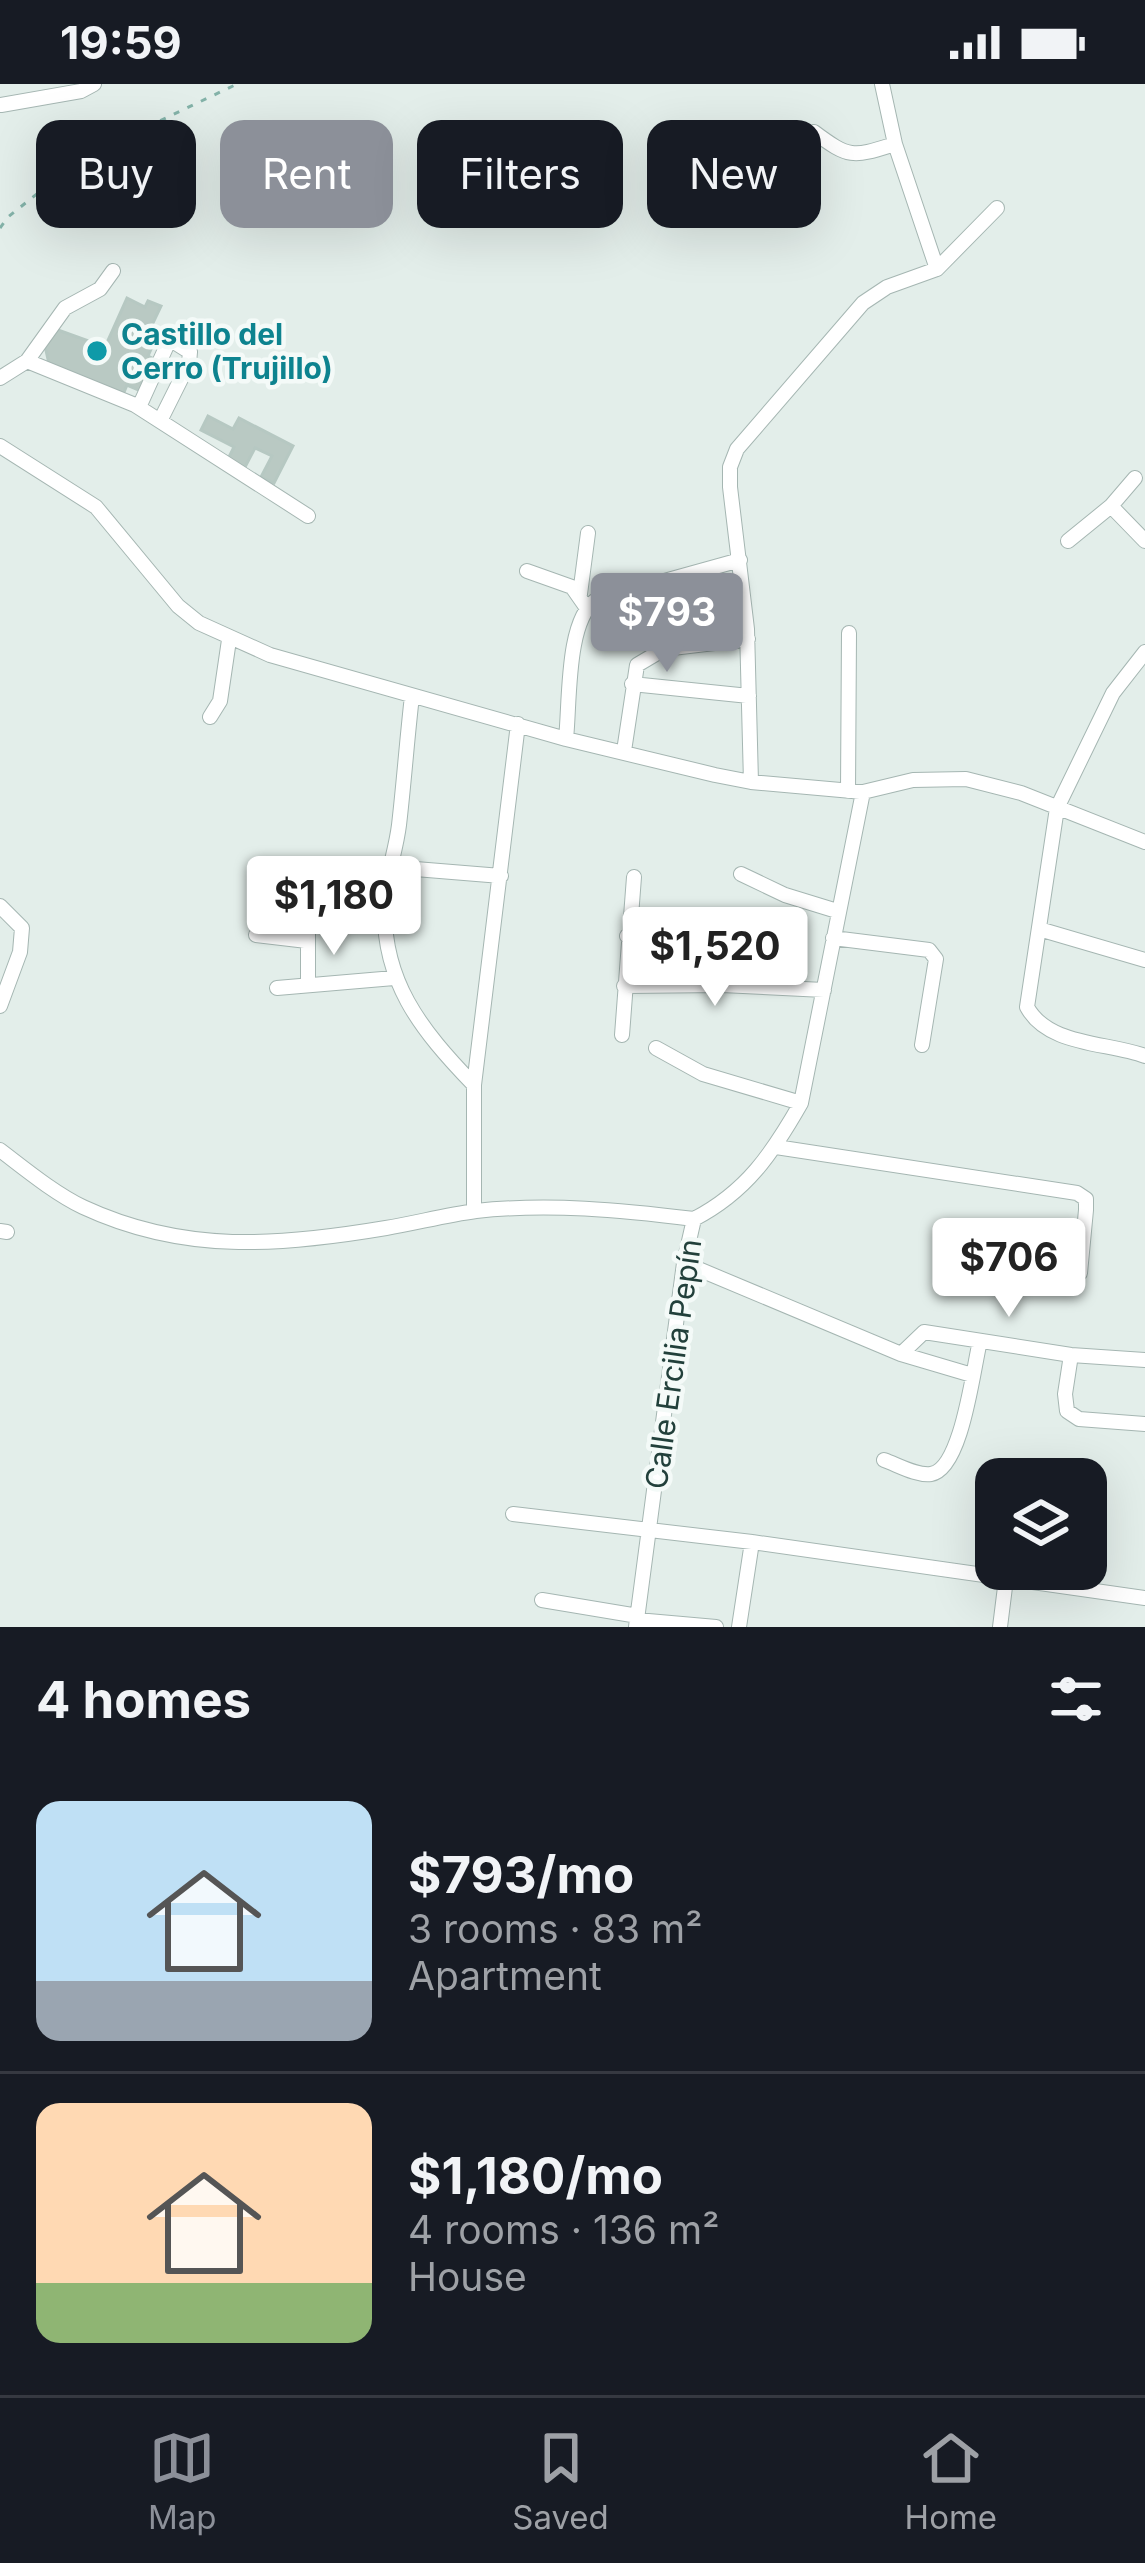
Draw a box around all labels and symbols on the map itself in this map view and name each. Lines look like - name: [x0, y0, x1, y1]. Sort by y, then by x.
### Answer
- place label: Castillo del Cerro (Trujillo): [121, 316, 333, 386]
- marker: Castillo del Cerro (Trujillo): [84, 338, 110, 364]
- pin: $793: [596, 573, 738, 675]
- pin: $1,180: [236, 856, 432, 958]
- pin: $1,520: [617, 907, 813, 1009]
- pin: $706: [938, 1218, 1080, 1320]
- street label: Calle Ercilia Pepín: [638, 1237, 708, 1491]

